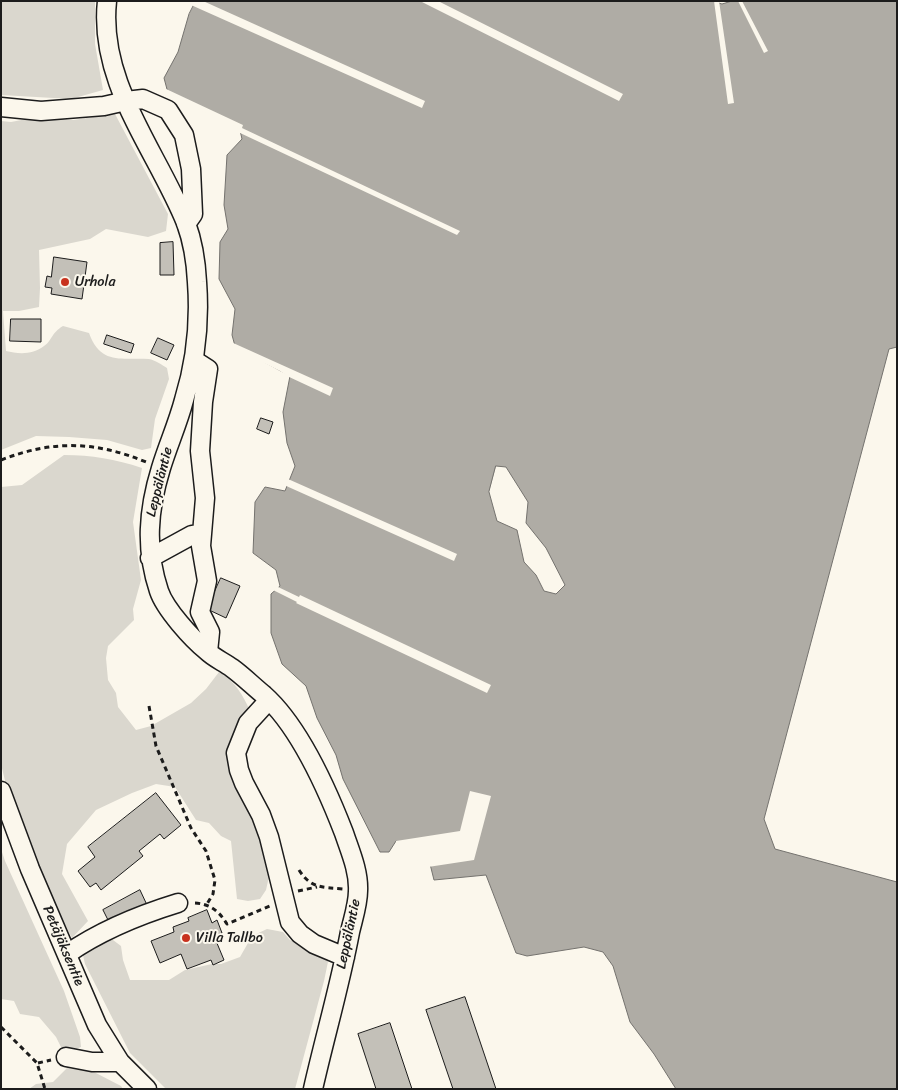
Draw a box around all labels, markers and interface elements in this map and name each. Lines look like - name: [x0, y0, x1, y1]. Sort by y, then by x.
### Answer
- place label: Urhola: [75, 274, 115, 290]
- marker: Urhola: [59, 276, 71, 288]
- street label: Leppäläntie: [143, 445, 177, 519]
- street label: Leppäläntie: [333, 897, 365, 971]
- street label: Petäjäksentie: [39, 903, 87, 989]
- place label: Villa Tallbo: [196, 930, 263, 946]
- marker: Villa Tallbo: [180, 932, 192, 944]

